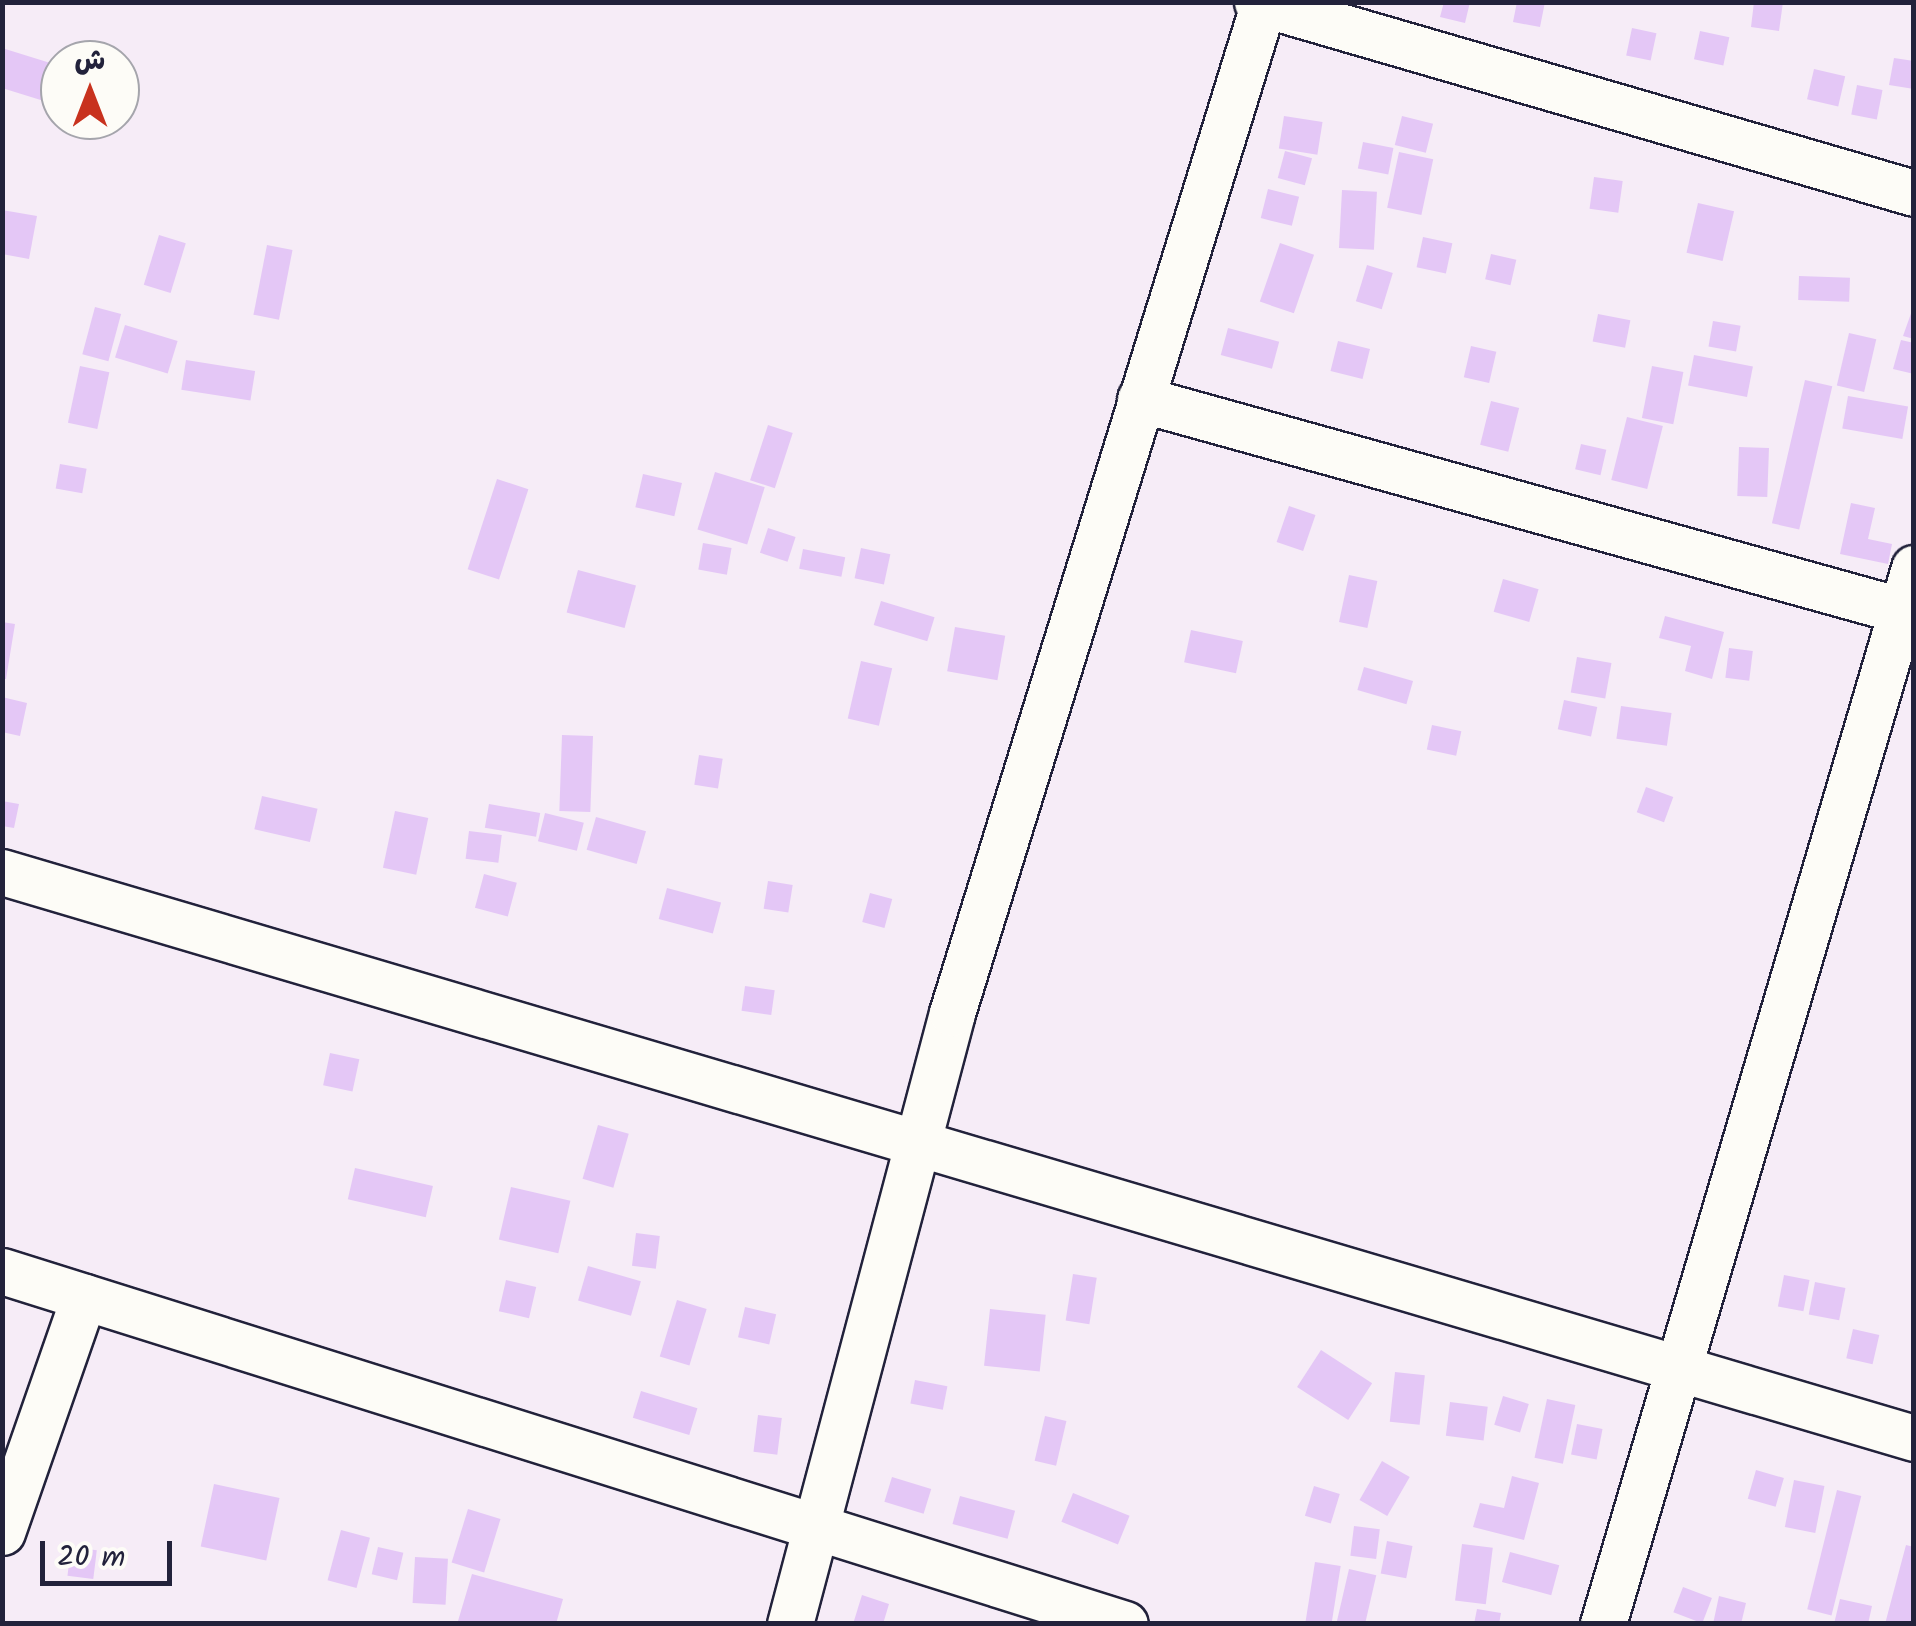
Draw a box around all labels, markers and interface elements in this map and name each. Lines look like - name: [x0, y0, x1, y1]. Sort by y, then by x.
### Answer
- text: ش: [75, 39, 105, 84]
- north arrow: [40, 40, 140, 140]
- scale bar: [45, 1521, 178, 1583]
- text: 20 m: [57, 1534, 125, 1582]

